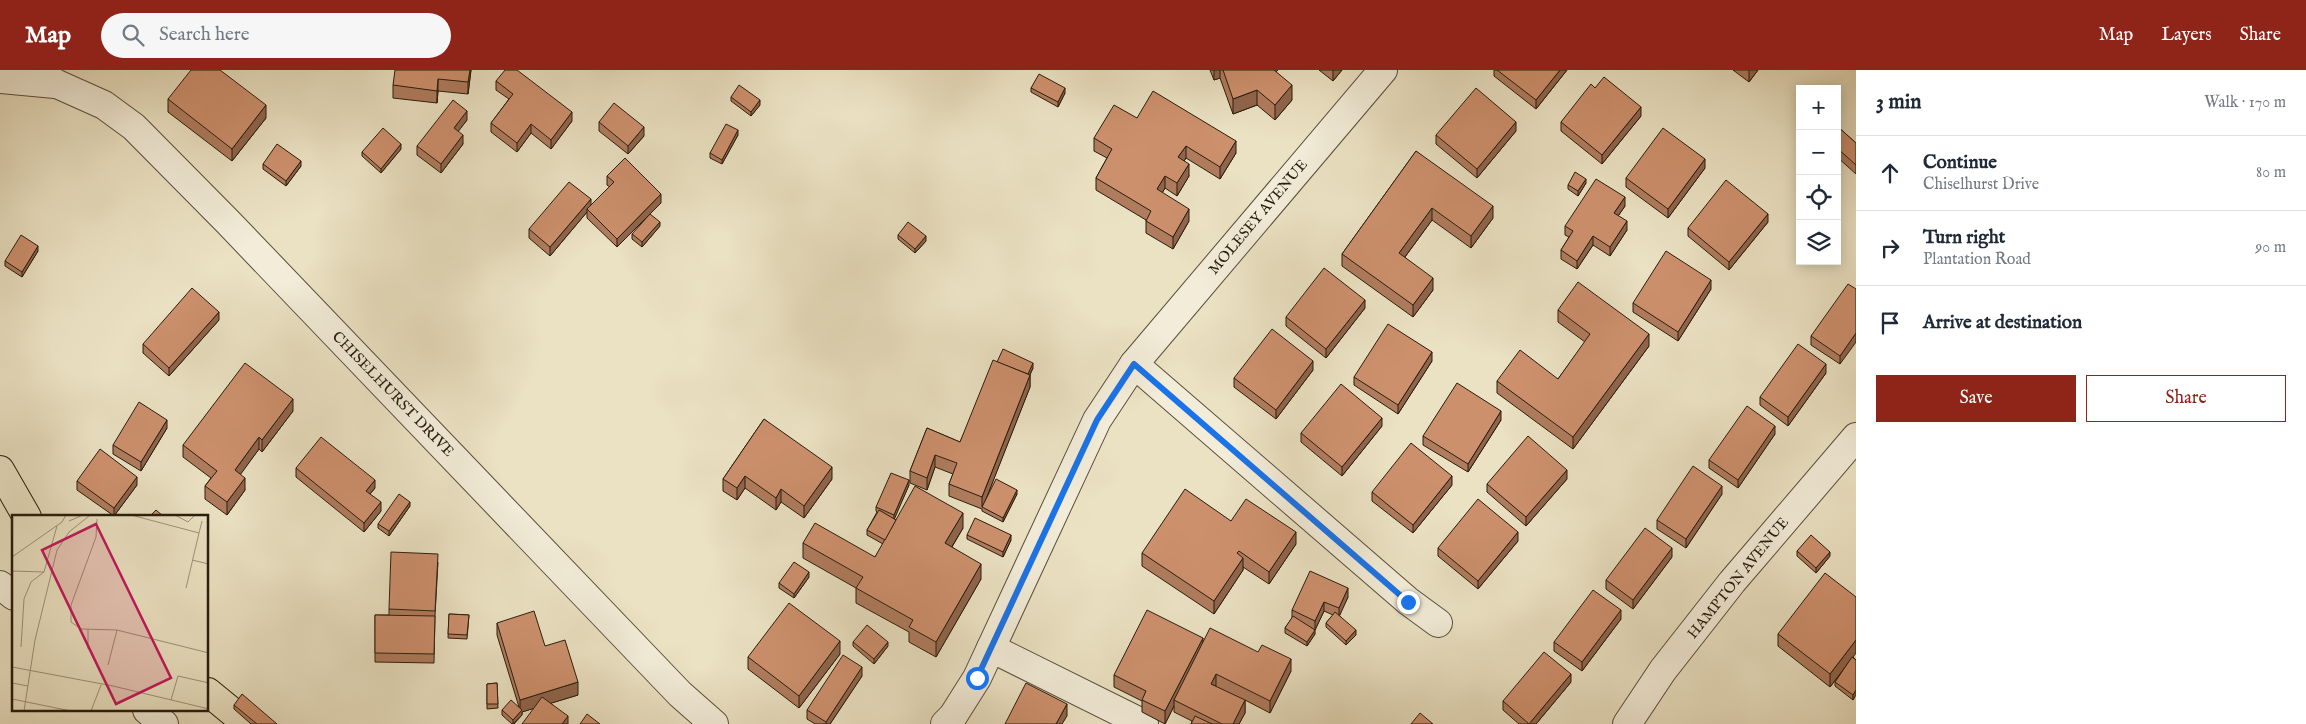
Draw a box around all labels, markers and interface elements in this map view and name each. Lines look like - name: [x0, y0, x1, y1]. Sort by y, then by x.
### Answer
- search box: [101, 13, 451, 58]
- text: Map: [25, 20, 71, 51]
- icon: search: [119, 21, 147, 49]
- text: Search here: [159, 23, 250, 47]
- text: Map: [2099, 24, 2133, 47]
- text: Layers: [2161, 24, 2212, 47]
- text: Share: [2240, 24, 2281, 47]
- map controls: [1796, 85, 1841, 265]
- button: +: [1796, 85, 1841, 130]
- text: 3 min: [1876, 89, 1921, 116]
- text: Walk · 170 m: [2204, 93, 2286, 113]
- button: −: [1796, 130, 1841, 175]
- text: Continue: [1923, 151, 1997, 175]
- street label: MOLESEY AVENUE: [1204, 156, 1312, 278]
- icon: ahead: [1876, 159, 1904, 187]
- text: 80 m: [2256, 163, 2286, 183]
- button: locate: [1796, 175, 1841, 220]
- text: Chiselhurst Drive: [1923, 175, 2039, 195]
- button: layers: [1796, 220, 1841, 265]
- text: Turn right: [1923, 226, 2005, 250]
- icon: right: [1876, 234, 1904, 262]
- text: 90 m: [2255, 238, 2286, 258]
- text: Plantation Road: [1923, 250, 2031, 270]
- icon: arrive: [1876, 309, 1904, 337]
- text: Arrive at destination: [1923, 311, 2082, 335]
- street label: CHISELHURST DRIVE: [328, 327, 458, 461]
- button: Save: [1876, 375, 2076, 422]
- button: Share: [2086, 375, 2286, 422]
- street label: HAMPTON AVENUE: [1683, 513, 1793, 643]
- inset map: [12, 515, 209, 712]
- route end: [1397, 591, 1420, 614]
- route start: [966, 667, 989, 690]

